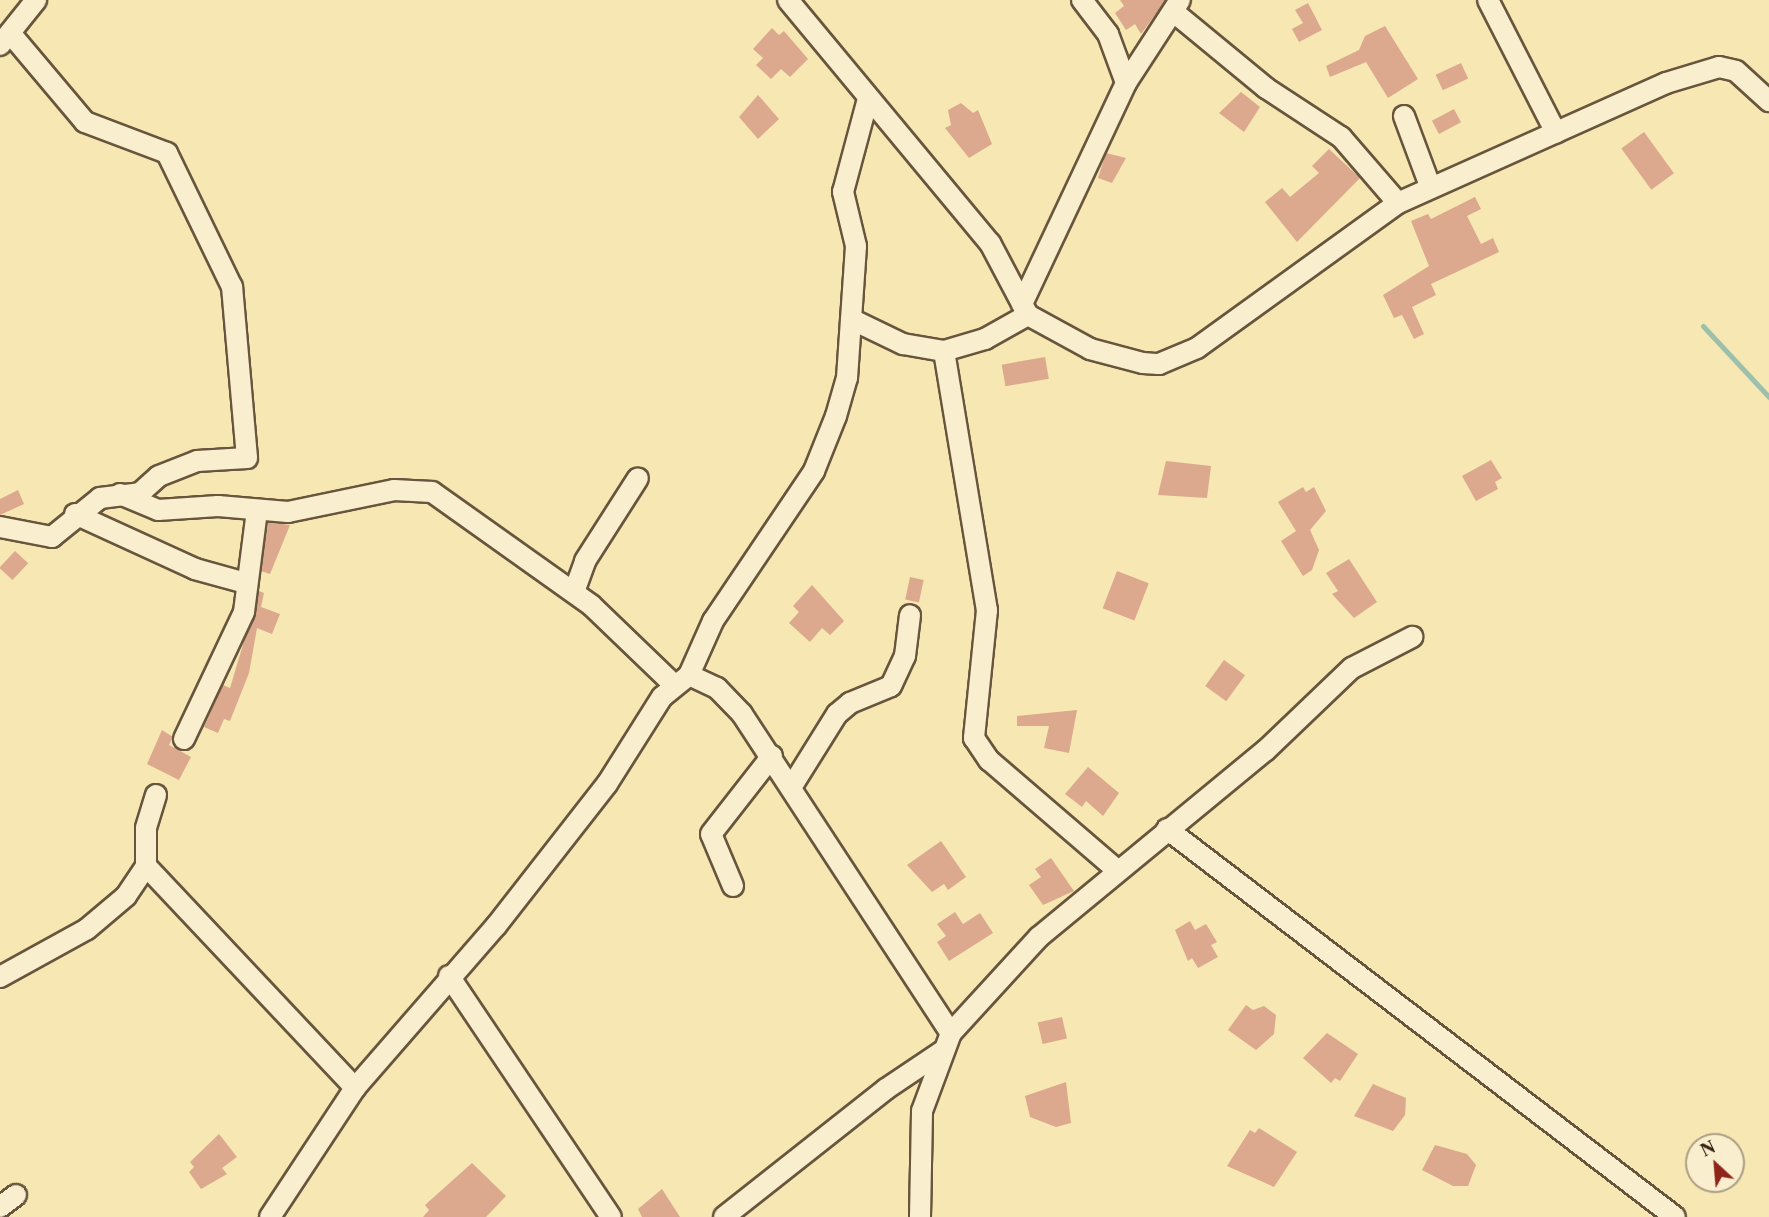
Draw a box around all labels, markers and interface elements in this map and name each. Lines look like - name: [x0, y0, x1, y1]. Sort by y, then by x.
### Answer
- north arrow: [1685, 1133, 1745, 1193]
- text: N: [1697, 1137, 1719, 1161]

